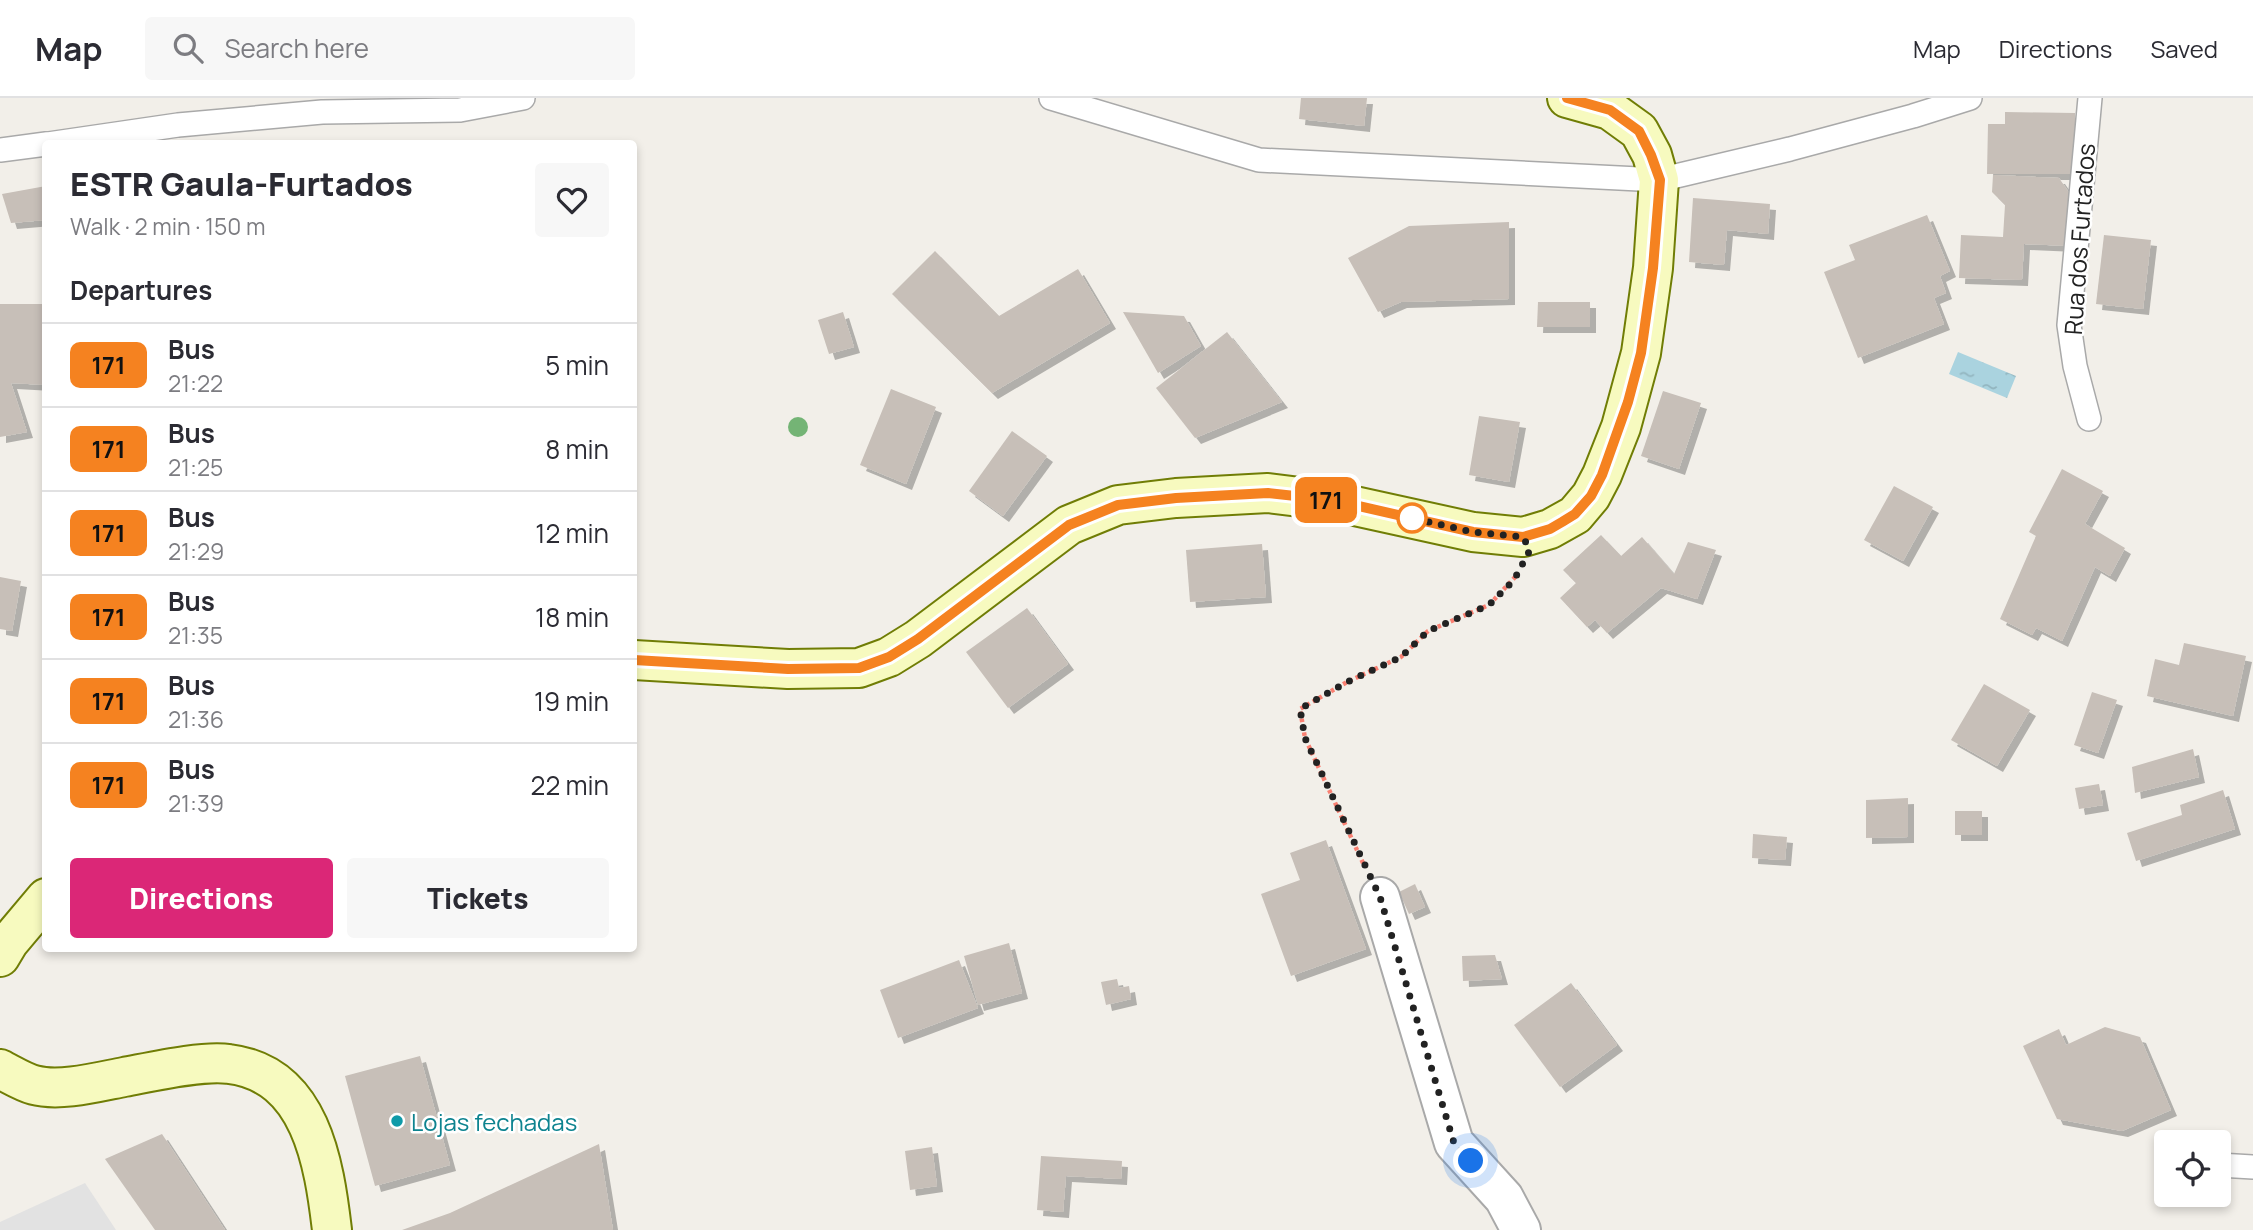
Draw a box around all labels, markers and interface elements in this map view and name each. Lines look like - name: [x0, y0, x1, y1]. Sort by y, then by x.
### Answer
- search box: [145, 17, 635, 80]
- text: Map: [35, 26, 103, 71]
- icon: search: [169, 29, 207, 67]
- text: Search here: [225, 30, 369, 66]
- text: Map: [1913, 32, 1961, 65]
- text: Directions: [1999, 32, 2112, 65]
- text: Saved: [2150, 32, 2218, 65]
- street label: Rua dos Furtados: [2056, 142, 2102, 336]
- text: ESTR Gaula-Furtados: [70, 161, 413, 206]
- button: heart: [535, 163, 609, 237]
- text: Walk · 2 min · 150 m: [70, 210, 266, 242]
- text: Departures: [70, 272, 212, 308]
- text: Bus: [168, 331, 215, 367]
- text: 5 min: [545, 347, 609, 383]
- text: 171: [92, 348, 125, 381]
- text: 21:22: [168, 367, 223, 399]
- text: Bus: [168, 415, 215, 451]
- text: 8 min: [545, 431, 609, 467]
- text: 171: [92, 432, 125, 465]
- text: 21:25: [168, 451, 223, 483]
- line badge: 171: [1286, 477, 1366, 523]
- text: 171: [1309, 483, 1343, 516]
- text: Bus: [168, 499, 215, 535]
- unlabelled marker: [1397, 503, 1427, 533]
- text: 12 min: [535, 515, 609, 551]
- text: 171: [92, 516, 125, 549]
- text: 21:29: [168, 535, 224, 567]
- text: Bus: [168, 583, 215, 619]
- text: 18 min: [535, 599, 609, 635]
- text: 171: [92, 600, 125, 633]
- text: 21:35: [168, 619, 223, 651]
- text: Bus: [168, 667, 215, 703]
- text: 19 min: [534, 683, 609, 719]
- text: 171: [92, 684, 125, 717]
- text: 21:36: [168, 703, 224, 735]
- text: Bus: [168, 751, 215, 787]
- text: 22 min: [531, 767, 609, 803]
- text: 171: [92, 768, 125, 801]
- text: 21:39: [168, 787, 224, 819]
- button: Directions: [70, 858, 333, 938]
- button: Tickets: [347, 858, 609, 938]
- place label: Lojas fechadas: [411, 1105, 577, 1138]
- marker: Lojas fechadas: [389, 1113, 405, 1129]
- map controls: [2154, 1130, 2231, 1207]
- button: locate: [2154, 1130, 2231, 1207]
- your location: [1453, 1143, 1488, 1178]

